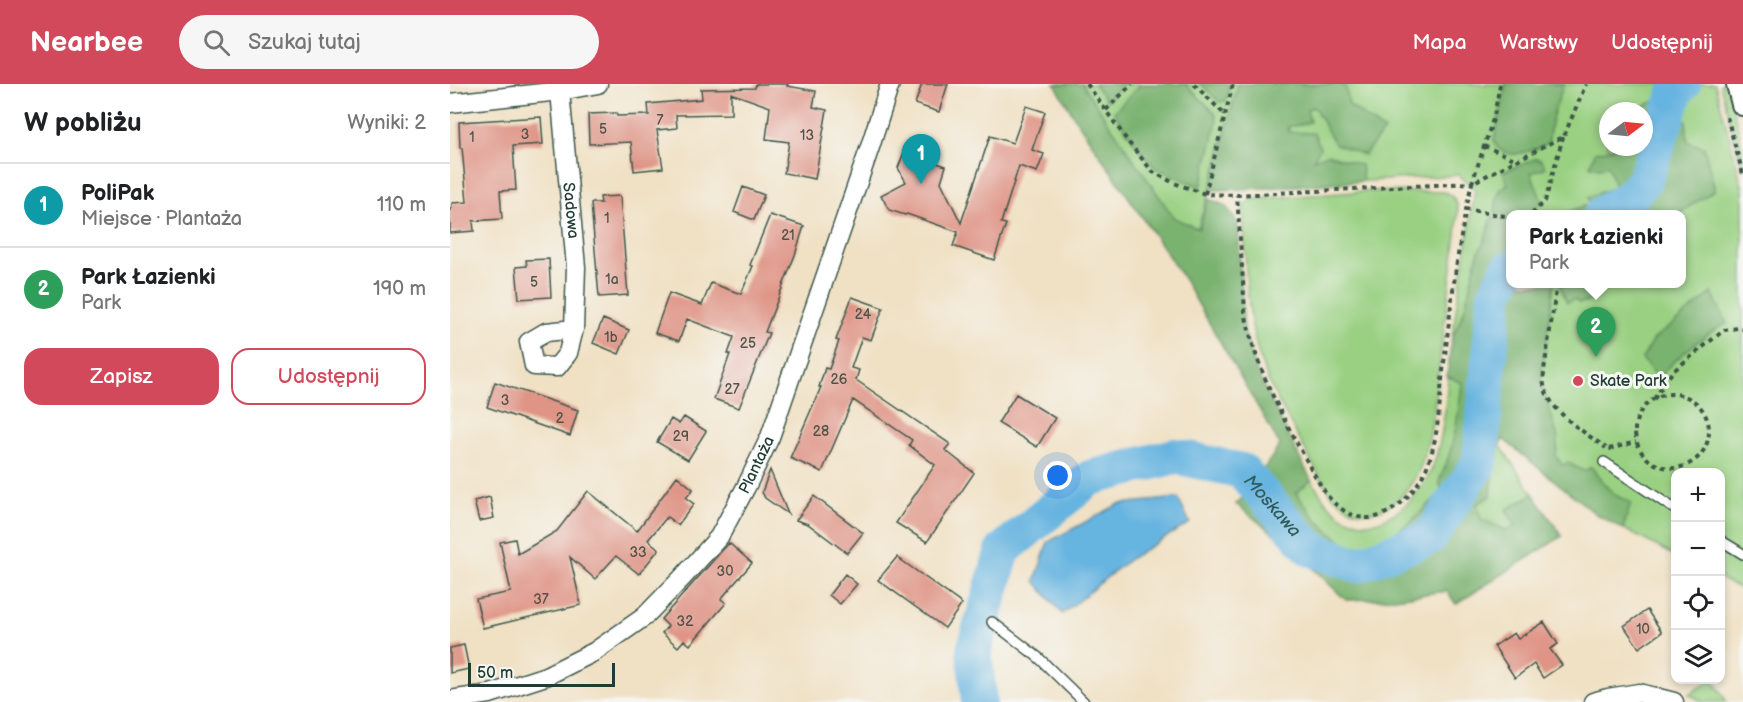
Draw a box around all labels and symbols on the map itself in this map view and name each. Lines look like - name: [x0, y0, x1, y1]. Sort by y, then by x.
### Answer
- north arrow: [1599, 102, 1653, 156]
- house number: 7: [657, 112, 664, 129]
- house number: 5: [599, 121, 607, 138]
- house number: 3: [521, 126, 529, 143]
- house number: 13: [800, 127, 814, 144]
- house number: 1: [469, 129, 475, 146]
- pin: 1: [902, 135, 940, 184]
- street label: Sadowa: [559, 181, 583, 240]
- house number: 1: [604, 210, 610, 227]
- house number: 21: [781, 227, 795, 244]
- house number: 1a: [605, 271, 619, 288]
- house number: 5: [530, 274, 538, 291]
- house number: 24: [855, 306, 872, 323]
- pin: 2: [1576, 308, 1616, 357]
- house number: 1b: [604, 329, 618, 346]
- house number: 25: [740, 335, 756, 352]
- house number: 26: [831, 371, 848, 388]
- place label: Skate Park: [1590, 372, 1667, 391]
- marker: Skate Park: [1571, 374, 1585, 388]
- house number: 27: [724, 381, 740, 398]
- house number: 3: [501, 392, 509, 409]
- house number: 2: [556, 410, 565, 427]
- house number: 28: [813, 423, 829, 440]
- house number: 29: [673, 428, 689, 445]
- street label: Plantaża: [735, 433, 779, 497]
- your location: [1043, 461, 1072, 490]
- water label: Moskawa: [1240, 470, 1306, 541]
- house number: 33: [629, 544, 647, 561]
- house number: 30: [717, 563, 733, 580]
- house number: 37: [533, 591, 549, 608]
- house number: 32: [677, 613, 694, 630]
- house number: 10: [1636, 621, 1650, 638]
- scale bar: [468, 660, 615, 688]

